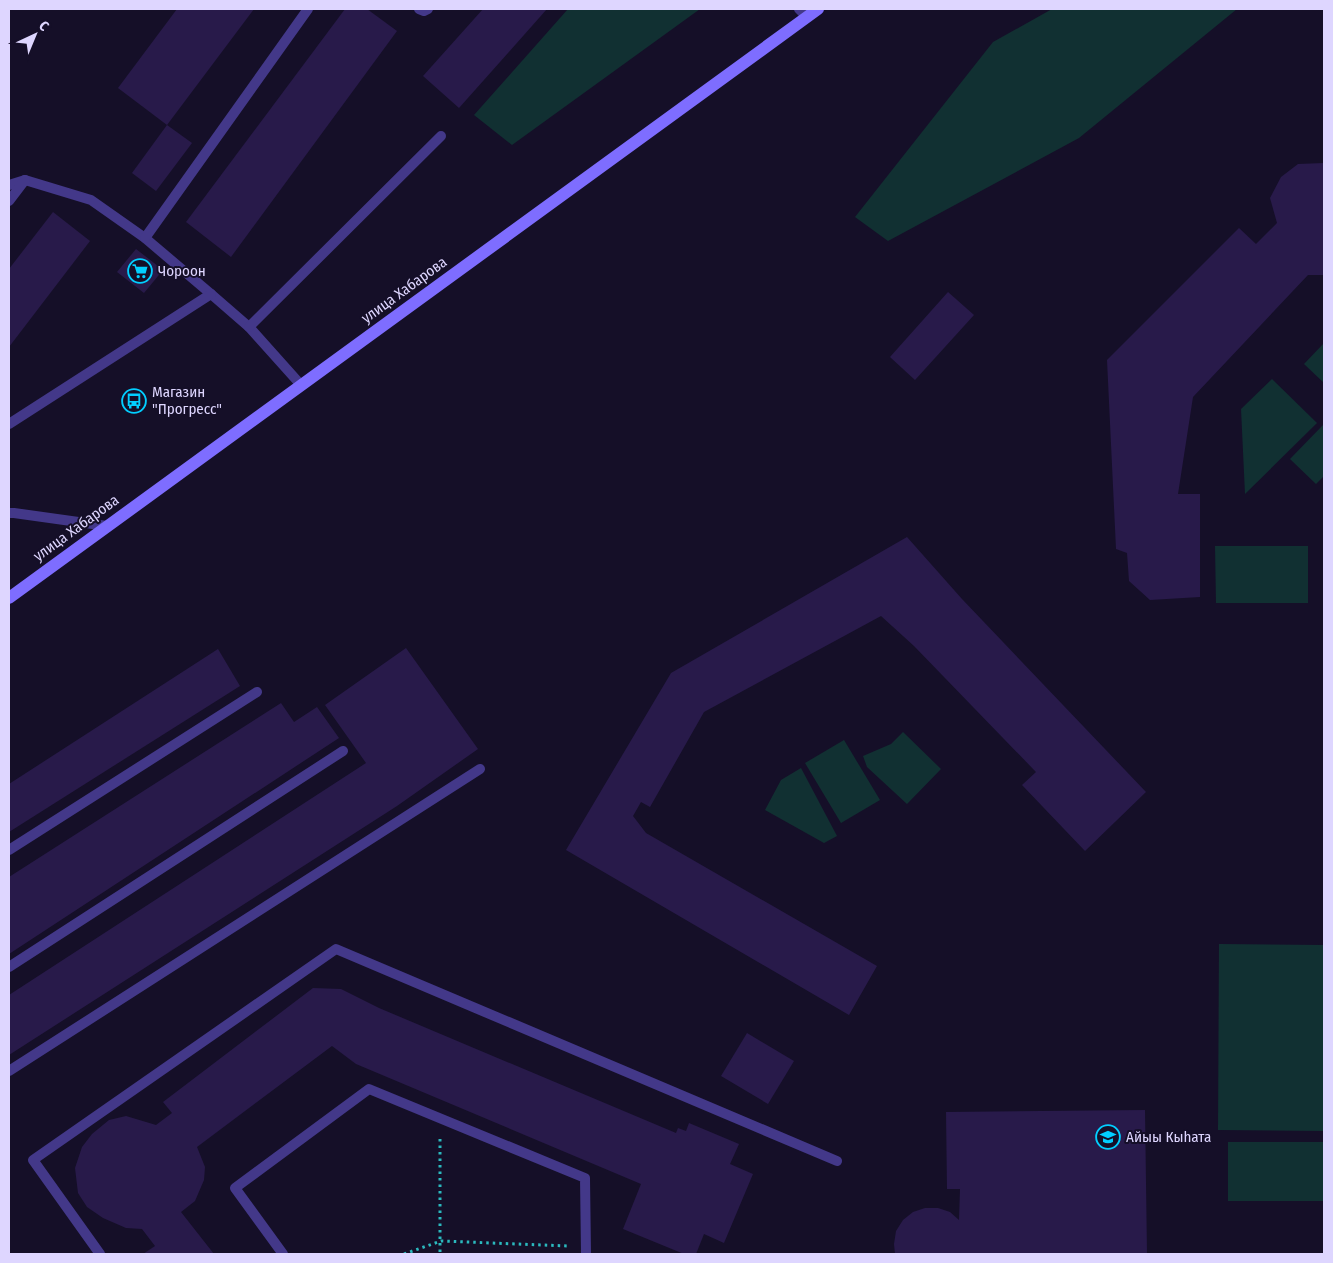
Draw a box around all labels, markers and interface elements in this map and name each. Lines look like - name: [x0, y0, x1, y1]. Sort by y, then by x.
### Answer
- north arrow: [10, 10, 60, 60]
- text: С: [35, 17, 53, 35]
- street label: улица Хабарова: [358, 253, 450, 327]
- supermarket icon: Чороон: [127, 258, 153, 284]
- place label: Чороон: [158, 262, 206, 280]
- place label: Магазин "Прогресс": [152, 383, 222, 418]
- bus stop icon: Магазин "Прогресс": [121, 388, 147, 414]
- street label: улица Хабарова: [30, 491, 122, 565]
- school or university icon: Айыы Кыhата: [1095, 1124, 1121, 1150]
- place label: Айыы Кыhата: [1126, 1128, 1211, 1146]

